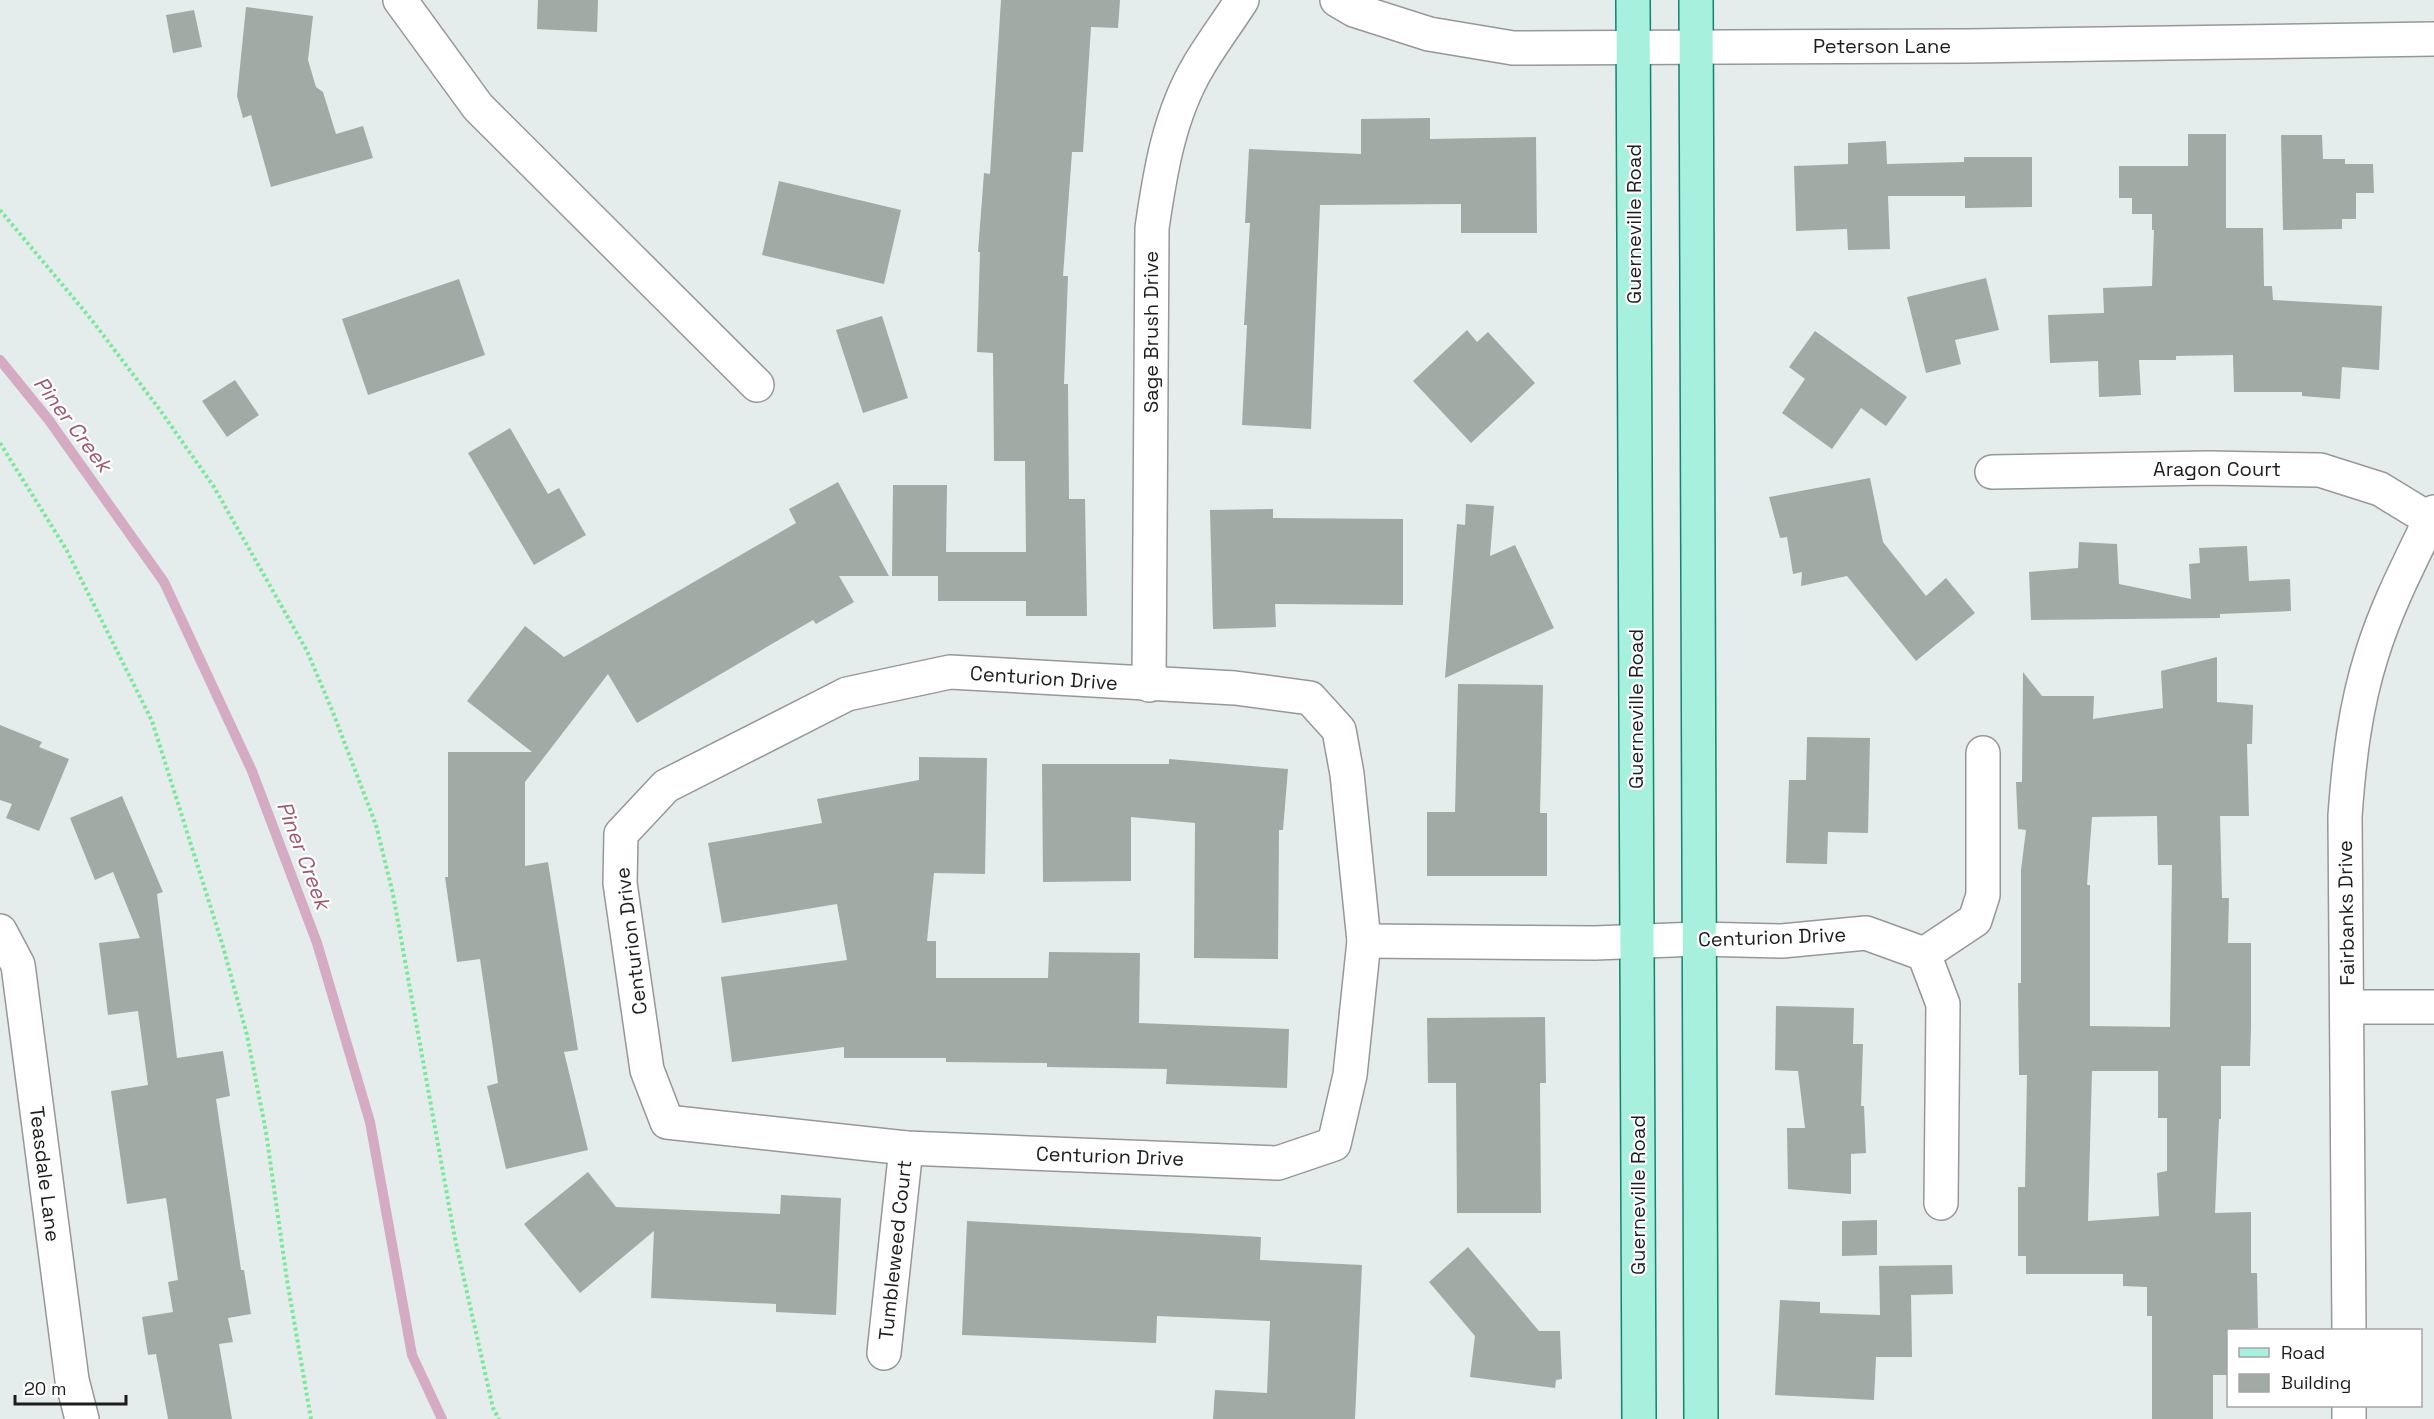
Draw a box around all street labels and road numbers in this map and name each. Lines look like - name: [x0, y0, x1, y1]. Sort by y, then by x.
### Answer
- street label: Peterson Lane: [1813, 33, 1951, 59]
- street label: Guerneville Road: [1621, 144, 1647, 304]
- street label: Sage Brush Drive: [1138, 251, 1164, 413]
- street label: Aragon Court: [2153, 456, 2281, 482]
- street label: Guerneville Road: [1623, 629, 1649, 789]
- street label: Centurion Drive: [969, 660, 1119, 696]
- street label: Fairbanks Drive: [2332, 840, 2360, 986]
- street label: Centurion Drive: [609, 866, 653, 1016]
- street label: Centurion Drive: [1697, 921, 1847, 953]
- street label: Teasdale Lane: [24, 1105, 66, 1243]
- street label: Guerneville Road: [1625, 1115, 1651, 1275]
- street label: Centurion Drive: [1035, 1140, 1185, 1172]
- street label: Tumbleweed Court: [873, 1159, 917, 1341]

